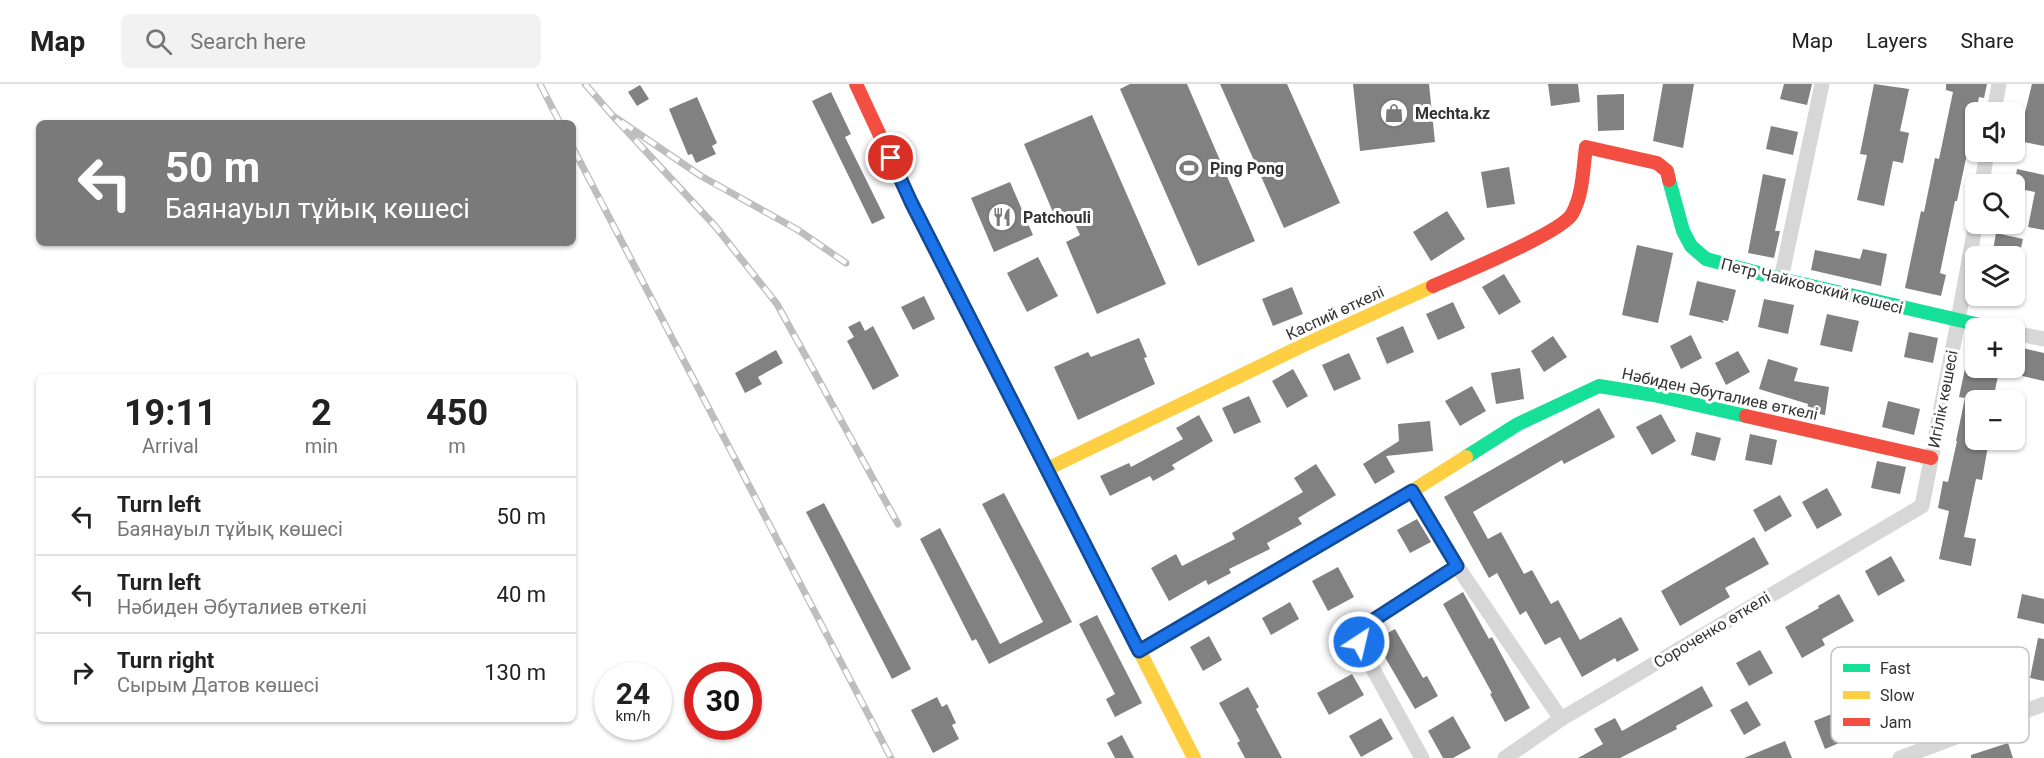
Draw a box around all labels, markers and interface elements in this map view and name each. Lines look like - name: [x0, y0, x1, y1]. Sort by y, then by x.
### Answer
- search box: [121, 14, 541, 68]
- text: Map: [30, 25, 85, 58]
- icon: search: [142, 25, 175, 58]
- text: Search here: [190, 29, 306, 54]
- text: Map: [1791, 29, 1833, 53]
- text: Layers: [1866, 29, 1927, 53]
- text: Share: [1960, 29, 2014, 53]
- shop icon: Mechta.kz: [1378, 97, 1410, 129]
- map controls: [1965, 102, 2025, 450]
- button: sound: [1965, 102, 2025, 162]
- place label: Mechta.kz: [1415, 104, 1490, 123]
- pin: [865, 132, 916, 183]
- icon: arrive: [874, 141, 907, 174]
- text: 50 m: [165, 143, 260, 192]
- icon: left: [66, 144, 144, 222]
- sports icon: Ping Pong: [1173, 152, 1205, 184]
- place label: Ping Pong: [1210, 159, 1284, 178]
- button: search: [1965, 174, 2025, 234]
- text: Баянауыл тұйық көшесі: [165, 193, 470, 225]
- restaurant icon: Patchouli: [986, 201, 1018, 233]
- place label: Patchouli: [1023, 208, 1091, 227]
- button: layers: [1965, 246, 2025, 306]
- street label: Петр Чайковский көшесі: [1719, 254, 1905, 318]
- street label: Каспий өткелі: [1283, 282, 1387, 344]
- button: +: [1965, 318, 2025, 378]
- street label: Игілік көшесі: [1924, 349, 1962, 449]
- street label: Нәбиден Әбуталиев өткелі: [1620, 364, 1820, 424]
- button: −: [1965, 390, 2025, 450]
- text: 19:11: [124, 392, 217, 434]
- text: 2: [311, 392, 332, 434]
- text: 450: [426, 392, 488, 434]
- text: Arrival: [142, 434, 199, 458]
- text: min: [305, 434, 338, 458]
- text: m: [448, 434, 466, 458]
- text: Turn left: [117, 492, 201, 517]
- icon: left: [66, 500, 99, 533]
- text: 50 m: [497, 504, 546, 529]
- text: Баянауыл тұйық көшесі: [117, 517, 343, 541]
- text: Turn left: [117, 570, 201, 595]
- icon: left: [66, 578, 99, 611]
- text: 40 m: [497, 582, 546, 607]
- street label: Сороченко өткелі: [1650, 588, 1774, 672]
- text: Нәбиден Әбуталиев өткелі: [117, 595, 367, 619]
- position arrow: [1327, 610, 1391, 674]
- legend: [1831, 647, 2029, 743]
- text: Turn right: [117, 648, 214, 673]
- icon: right: [66, 656, 99, 689]
- text: Fast: [1880, 659, 1911, 678]
- text: 130 m: [484, 660, 546, 685]
- speed limit sign: 30: [684, 662, 762, 740]
- text: Сырым Датов көшесі: [117, 673, 319, 697]
- text: 24: [616, 676, 650, 711]
- text: Slow: [1880, 686, 1915, 705]
- text: km/h: [615, 707, 651, 725]
- text: Jam: [1880, 713, 1912, 732]

